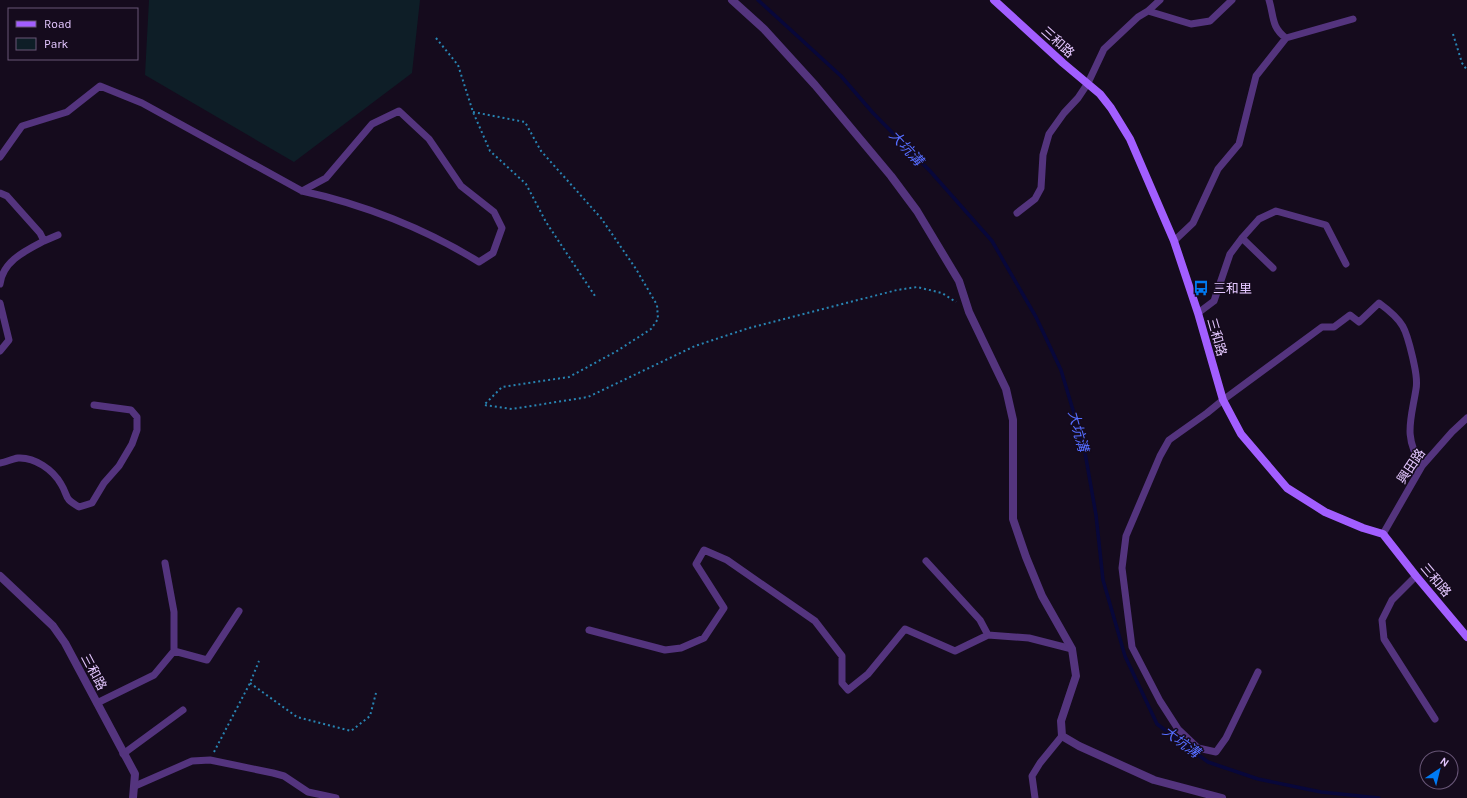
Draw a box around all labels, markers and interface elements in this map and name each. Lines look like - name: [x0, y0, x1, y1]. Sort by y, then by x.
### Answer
- legend: [8, 8, 138, 60]
- text: Road: [44, 17, 72, 31]
- street label: 三和路: [1038, 23, 1078, 61]
- text: Park: [44, 37, 69, 51]
- water label: 大坑溝: [885, 127, 928, 171]
- bus stop icon: 三和里: [1192, 279, 1210, 297]
- place label: 三和里: [1213, 281, 1252, 296]
- street label: 三和路: [1204, 316, 1230, 358]
- water label: 大坑溝: [1064, 409, 1092, 455]
- street label: 興田路: [1394, 446, 1428, 486]
- street label: 三和路: [1418, 560, 1454, 600]
- street label: 三和路: [78, 651, 110, 693]
- water label: 大坑溝: [1159, 723, 1204, 763]
- north arrow: [1419, 750, 1459, 790]
- text: N: [1437, 755, 1451, 770]

